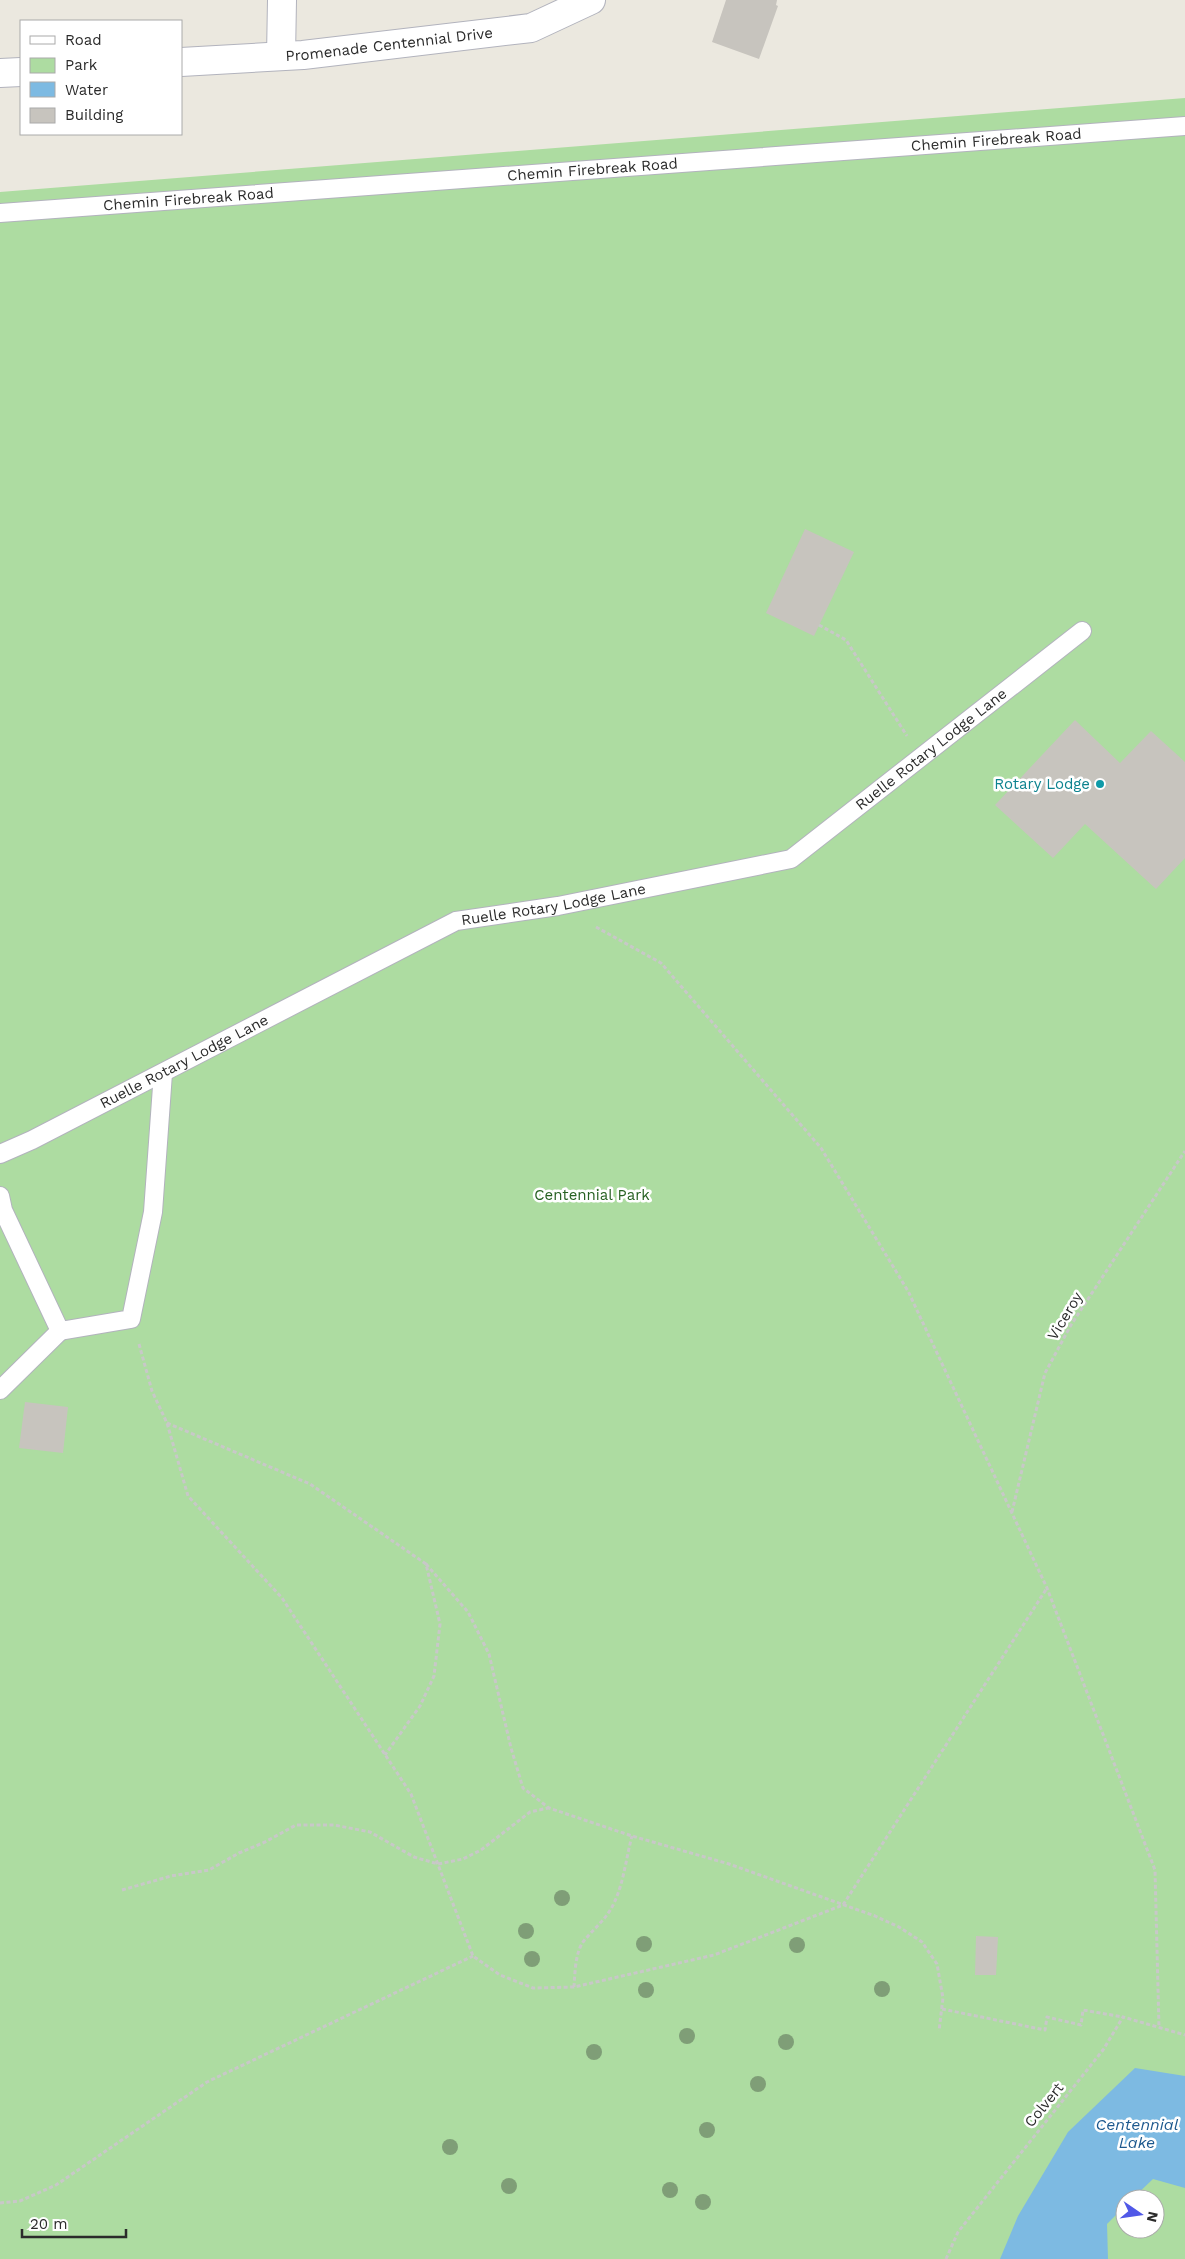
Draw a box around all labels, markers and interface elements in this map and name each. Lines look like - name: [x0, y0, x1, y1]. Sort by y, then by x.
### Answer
- legend: [20, 20, 182, 135]
- street label: Promenade Centennial Drive: [285, 24, 494, 65]
- text: Road: [65, 31, 102, 49]
- text: Park: [65, 56, 98, 74]
- text: Water: [65, 81, 108, 99]
- text: Building: [65, 106, 123, 124]
- street label: Chemin Firebreak Road: [910, 125, 1082, 155]
- street label: Chemin Firebreak Road: [506, 154, 678, 185]
- street label: Chemin Firebreak Road: [103, 184, 274, 214]
- street label: Ruelle Rotary Lodge Lane: [852, 684, 1010, 814]
- place label: Rotary Lodge: [994, 775, 1090, 793]
- marker: Rotary Lodge: [1094, 778, 1106, 790]
- street label: Ruelle Rotary Lodge Lane: [460, 880, 647, 929]
- street label: Ruelle Rotary Lodge Lane: [97, 1011, 271, 1112]
- park label: Centennial Park: [534, 1186, 650, 1204]
- street label: Viceroy: [1044, 1288, 1087, 1343]
- street label: Colvert: [1021, 2079, 1068, 2131]
- water label: Centennial Lake: [1096, 2115, 1179, 2152]
- north arrow: [1115, 2189, 1165, 2239]
- scale bar: [22, 2206, 126, 2238]
- text: N: [1144, 2210, 1162, 2224]
- text: 20 m: [30, 2215, 68, 2233]

